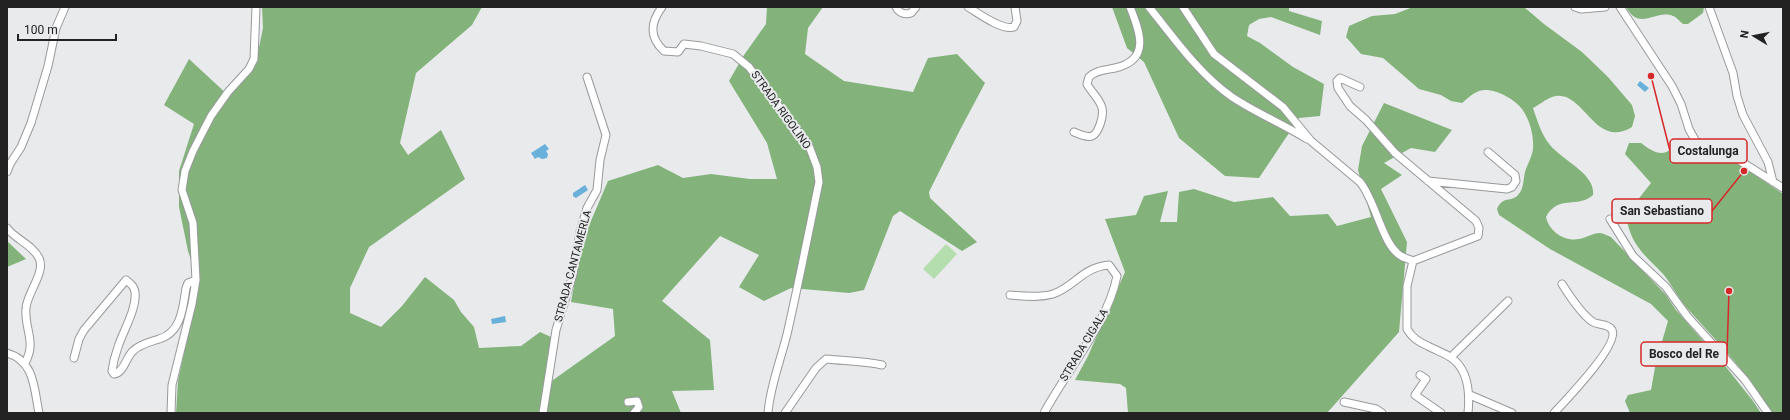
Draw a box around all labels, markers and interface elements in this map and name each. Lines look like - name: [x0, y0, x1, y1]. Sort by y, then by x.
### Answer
- scale bar: [18, 16, 116, 42]
- north arrow: [1734, 16, 1774, 56]
- text: 100 m: [24, 23, 58, 37]
- text: N: [1738, 29, 1752, 39]
- street label: STRADA RIGOLINO: [748, 68, 814, 152]
- callout: Costalunga: [1670, 139, 1747, 163]
- text: Costalunga: [1677, 144, 1739, 158]
- callout: San Sebastiano: [1612, 199, 1712, 223]
- text: San Sebastiano: [1620, 204, 1704, 218]
- street label: STRADA CANTAMERLA: [552, 208, 594, 323]
- street label: STRADA CIGALA: [1057, 306, 1111, 384]
- callout: Bosco del Re: [1641, 342, 1727, 366]
- text: Bosco del Re: [1649, 347, 1720, 361]

